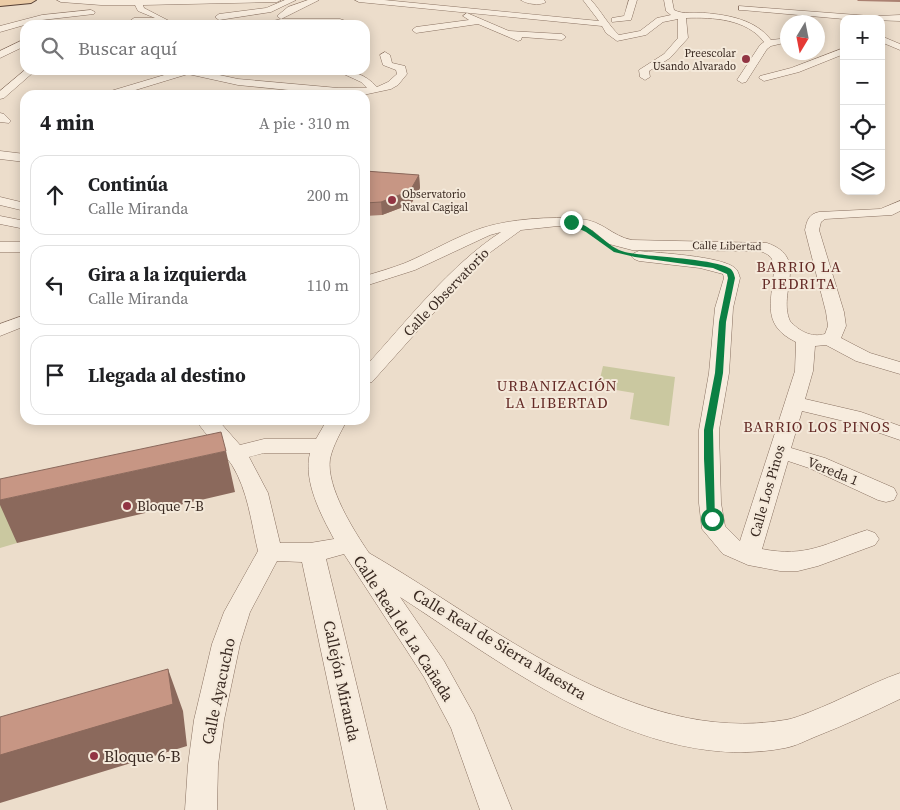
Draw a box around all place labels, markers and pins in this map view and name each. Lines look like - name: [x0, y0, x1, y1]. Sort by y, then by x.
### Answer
- place label: Preescolar Usando Alvarado: [653, 46, 736, 74]
- marker: Preescolar Usando Alvarado: [740, 53, 752, 65]
- place label: Observatorio Naval Cagigal: [402, 187, 468, 215]
- marker: Observatorio Naval Cagigal: [386, 194, 398, 206]
- place label: Bloque 7-B: [137, 496, 204, 516]
- marker: Bloque 7-B: [121, 500, 133, 512]
- place label: Bloque 6-B: [104, 745, 180, 767]
- marker: Bloque 6-B: [88, 750, 100, 762]

